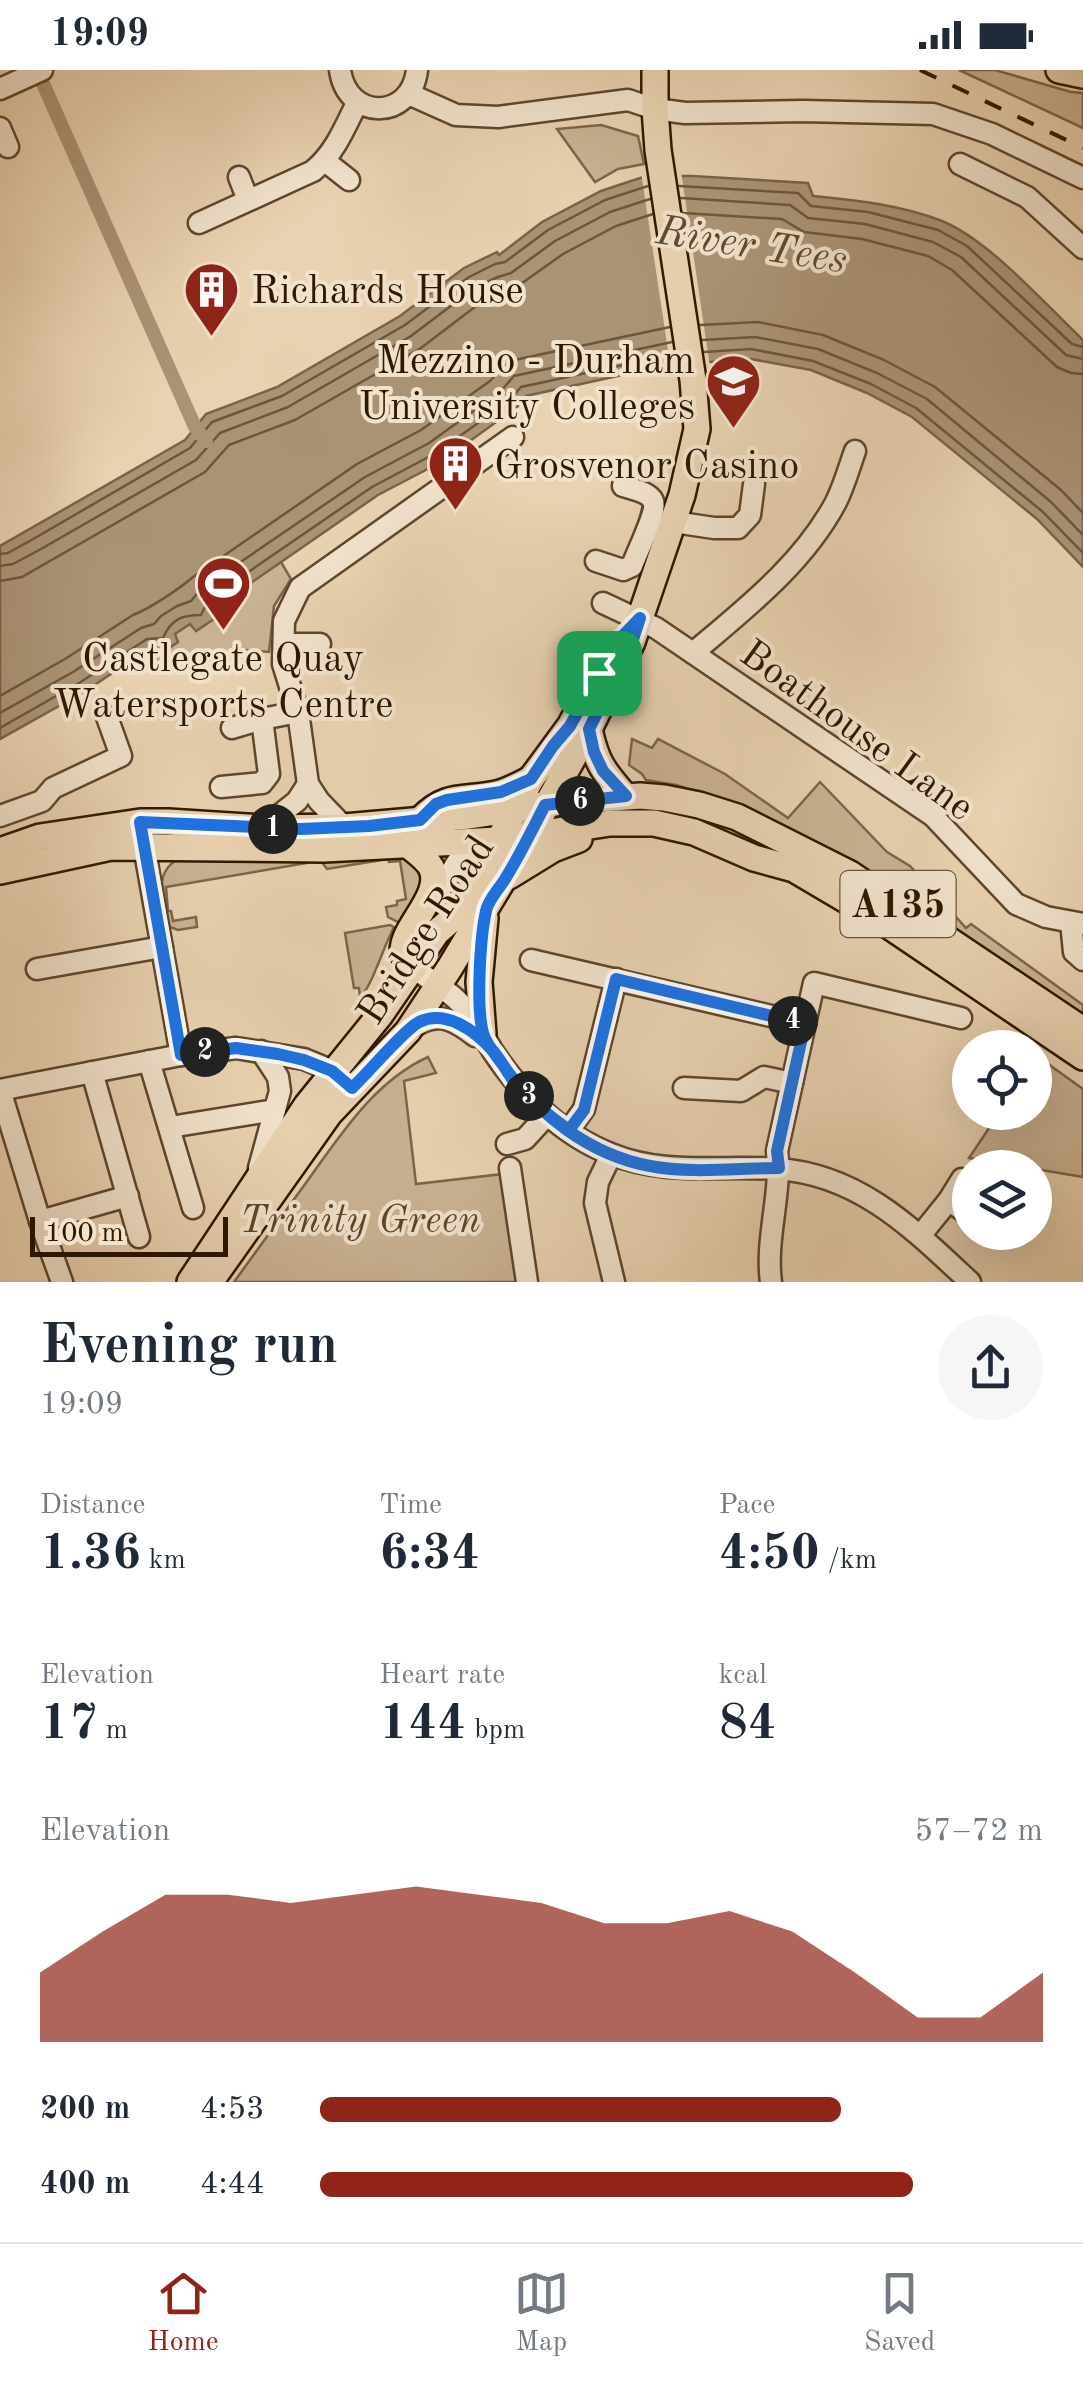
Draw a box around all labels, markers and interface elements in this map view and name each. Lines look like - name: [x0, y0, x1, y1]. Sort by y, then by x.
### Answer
- text: 19:09: [50, 16, 149, 54]
- water label: River Tees: [652, 211, 850, 283]
- building icon: Richards House: [182, 259, 242, 338]
- place label: Richards House: [251, 273, 524, 313]
- place label: Mezzino - Durham University Colleges: [359, 343, 695, 429]
- school or university icon: Mezzino - Durham University Colleges: [704, 352, 764, 431]
- building icon: Grosvenor Casino: [425, 434, 485, 513]
- place label: Grosvenor Casino: [494, 448, 799, 488]
- sports icon: Castlegate Quay Watersports Centre: [193, 553, 253, 632]
- pin: [557, 631, 642, 716]
- street label: Boathouse Lane: [732, 634, 980, 830]
- place label: Castlegate Quay Watersports Centre: [53, 641, 393, 727]
- icon: arrive: [572, 646, 627, 701]
- pin: 6: [555, 776, 605, 826]
- text: 6: [572, 787, 588, 815]
- pin: 1: [248, 804, 298, 854]
- text: 1: [265, 815, 281, 843]
- street label: Bridge Road: [352, 830, 503, 1033]
- road number: A135: [840, 871, 956, 937]
- pin: 4: [768, 996, 818, 1046]
- text: 4: [785, 1007, 801, 1035]
- pin: 2: [180, 1027, 230, 1077]
- map controls: [952, 1030, 1052, 1250]
- button: locate: [952, 1030, 1052, 1130]
- text: 2: [197, 1038, 213, 1066]
- pin: 3: [504, 1071, 554, 1121]
- text: 3: [521, 1082, 537, 1110]
- button: layers: [952, 1150, 1052, 1250]
- park label: Trinity Green: [239, 1202, 481, 1242]
- scale bar: [30, 1212, 228, 1256]
- text: 100 m: [45, 1220, 124, 1248]
- button: share: [938, 1315, 1043, 1420]
- text: Evening run: [40, 1320, 338, 1375]
- text: 19:09: [40, 1389, 123, 1421]
- text: Distance: [40, 1492, 145, 1520]
- text: Time: [379, 1492, 442, 1520]
- text: Pace: [719, 1492, 775, 1520]
- text: 1.36: [40, 1530, 141, 1580]
- text: 6:34: [379, 1530, 480, 1580]
- text: 4:50: [719, 1530, 820, 1580]
- text: km: [141, 1547, 186, 1575]
- text: /km: [820, 1547, 877, 1575]
- text: Elevation: [40, 1662, 154, 1690]
- text: Heart rate: [379, 1662, 505, 1690]
- text: kcal: [719, 1662, 767, 1690]
- text: 17: [40, 1700, 98, 1750]
- text: 144: [379, 1700, 466, 1750]
- text: 84: [719, 1700, 777, 1750]
- text: m: [98, 1717, 128, 1745]
- text: bpm: [466, 1717, 525, 1745]
- text: Elevation: [40, 1816, 170, 1848]
- text: 57–72 m: [915, 1816, 1043, 1848]
- text: 200 m: [40, 2094, 130, 2126]
- text: 4:53: [200, 2094, 265, 2126]
- text: 400 m: [40, 2169, 130, 2201]
- text: 4:44: [200, 2169, 265, 2201]
- tab: Home: [148, 2266, 219, 2361]
- tab: Map: [514, 2266, 569, 2361]
- tab: Saved: [864, 2266, 935, 2361]

